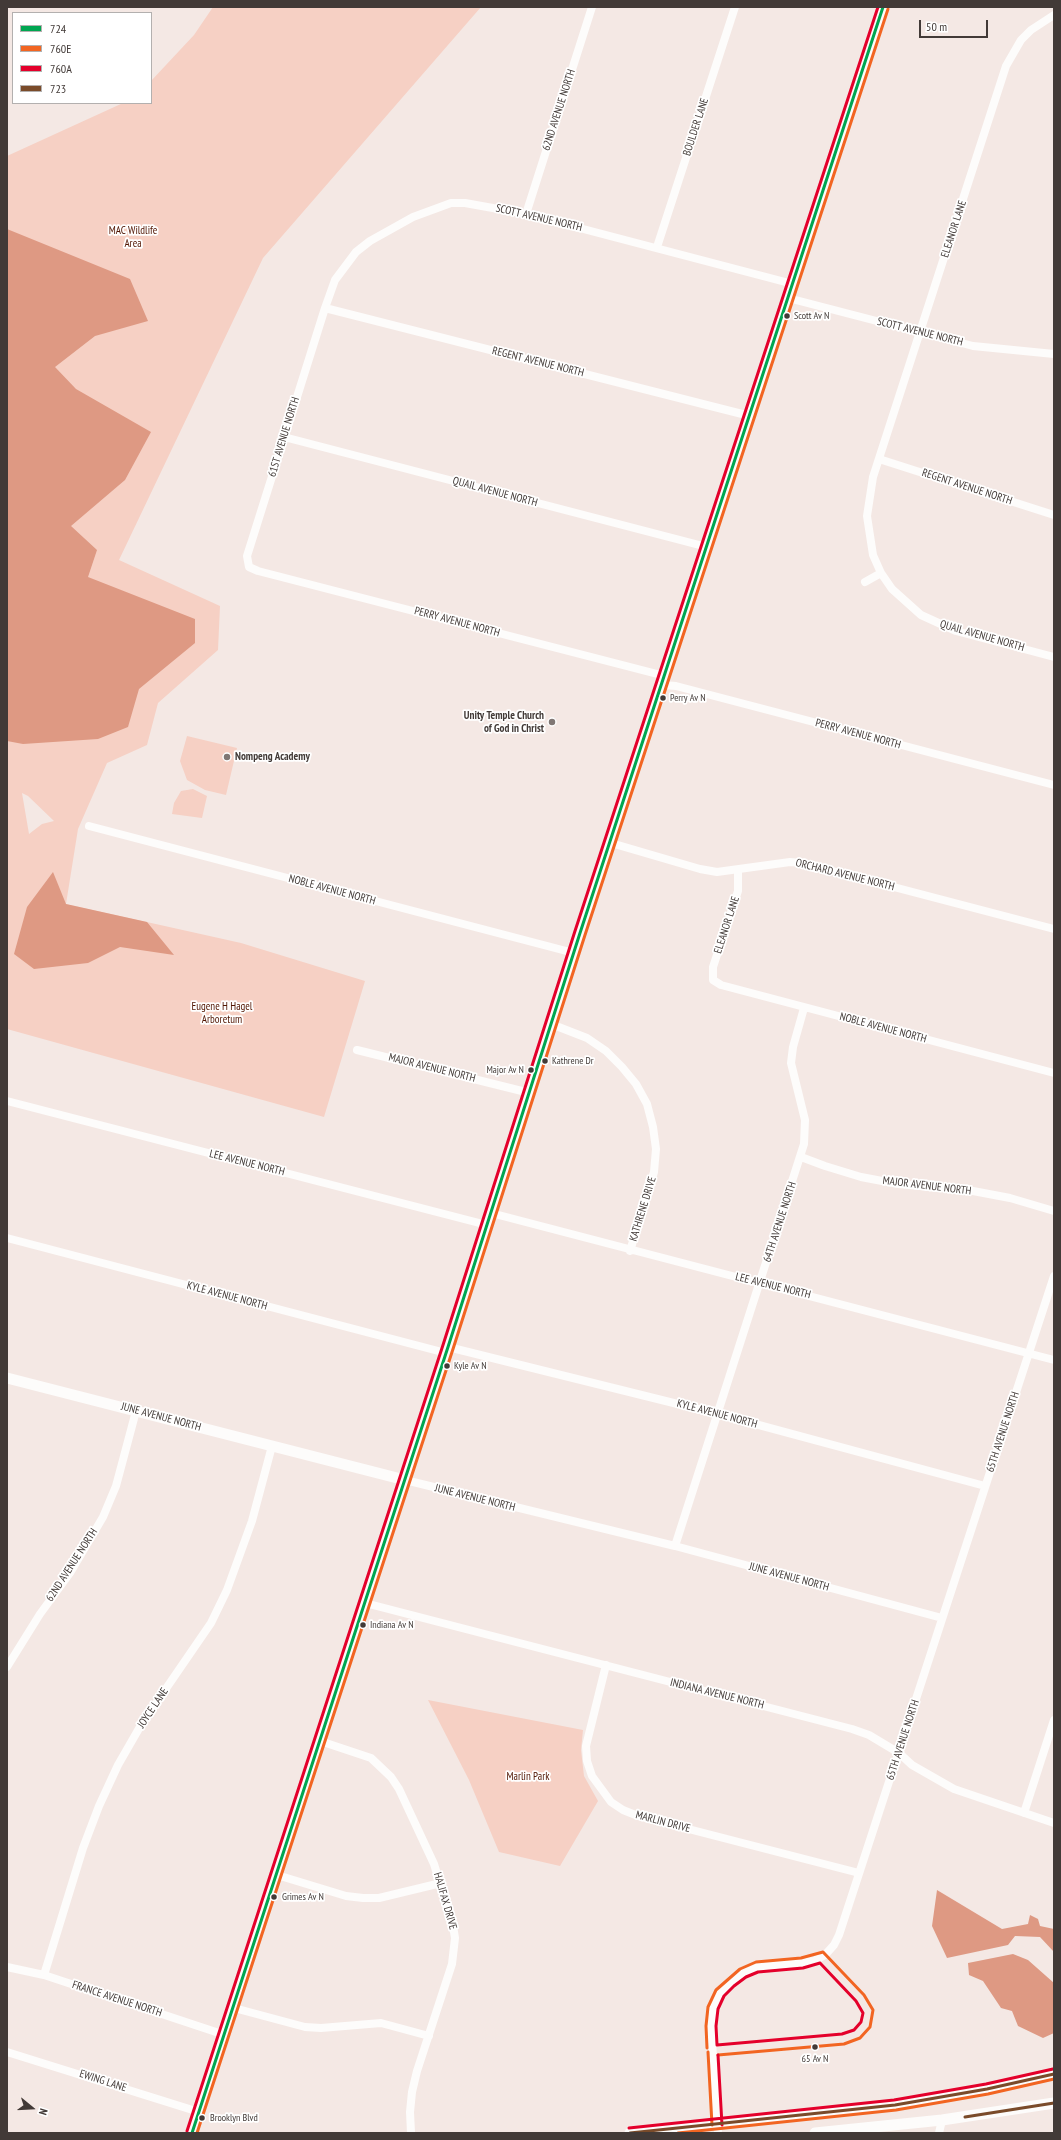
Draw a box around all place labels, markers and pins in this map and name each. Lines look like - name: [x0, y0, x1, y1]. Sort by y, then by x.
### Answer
- place label: Scott Av N: [794, 310, 829, 322]
- marker: Scott Av N: [782, 311, 792, 321]
- place label: Perry Av N: [670, 692, 706, 704]
- marker: Perry Av N: [658, 693, 668, 703]
- place label: Unity Temple Church of God in Christ: [464, 709, 544, 735]
- marker: Unity Temple Church of God in Christ: [547, 717, 557, 727]
- place label: Nompeng Academy: [235, 750, 310, 764]
- marker: Nompeng Academy: [222, 752, 232, 762]
- place label: Kathrene Dr: [552, 1055, 593, 1067]
- marker: Kathrene Dr: [540, 1056, 550, 1066]
- place label: Major Av N: [487, 1064, 524, 1076]
- marker: Major Av N: [526, 1065, 536, 1075]
- place label: Kyle Av N: [454, 1360, 487, 1372]
- marker: Kyle Av N: [442, 1361, 452, 1371]
- place label: Indiana Av N: [370, 1619, 414, 1631]
- marker: Indiana Av N: [358, 1620, 368, 1630]
- place label: Grimes Av N: [282, 1891, 324, 1903]
- marker: Grimes Av N: [269, 1892, 279, 1902]
- marker: 65 Av N: [810, 2042, 820, 2052]
- place label: 65 Av N: [802, 2053, 828, 2065]
- place label: Brooklyn Blvd: [210, 2112, 258, 2124]
- marker: Brooklyn Blvd: [197, 2113, 207, 2123]

